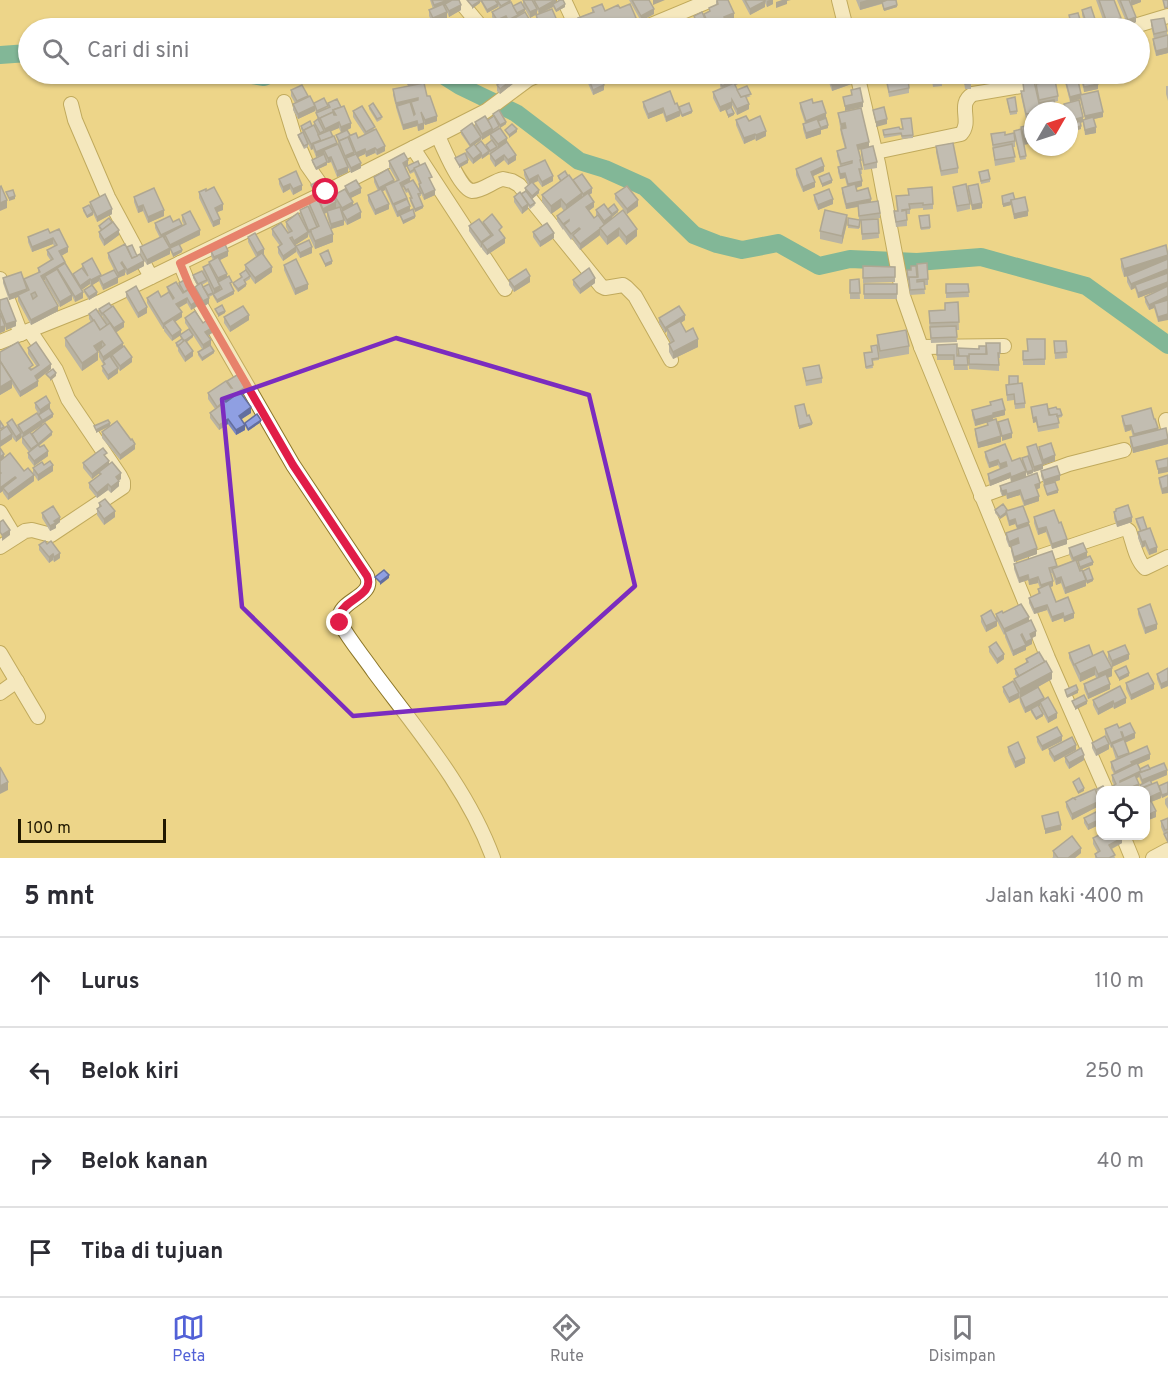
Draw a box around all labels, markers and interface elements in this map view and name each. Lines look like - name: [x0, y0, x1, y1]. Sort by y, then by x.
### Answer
- search box: [18, 18, 1150, 84]
- icon: search: [39, 35, 72, 68]
- text: Cari di sini: [87, 38, 189, 65]
- north arrow: [1024, 102, 1078, 156]
- route start: [312, 178, 338, 204]
- route end: [326, 609, 352, 635]
- map controls: [1096, 786, 1150, 840]
- button: locate: [1096, 786, 1150, 840]
- scale bar: [18, 816, 166, 844]
- text: 100 m: [27, 819, 71, 839]
- text: 5 mnt: [24, 881, 95, 914]
- text: Jalan kaki · 400 m: [985, 884, 1144, 910]
- icon: ahead: [24, 966, 57, 999]
- text: Lurus: [81, 969, 140, 996]
- text: 110 m: [1095, 969, 1144, 995]
- icon: left: [24, 1056, 57, 1089]
- text: Belok kiri: [81, 1059, 179, 1086]
- text: 250 m: [1085, 1059, 1144, 1085]
- icon: right: [24, 1146, 57, 1179]
- text: Belok kanan: [81, 1149, 208, 1176]
- text: 40 m: [1097, 1149, 1144, 1175]
- icon: arrive: [24, 1236, 57, 1269]
- text: Tiba di tujuan: [81, 1239, 223, 1266]
- tab: Peta: [172, 1311, 205, 1367]
- tab: Rute: [550, 1311, 584, 1367]
- tab: Disimpan: [928, 1311, 996, 1367]

